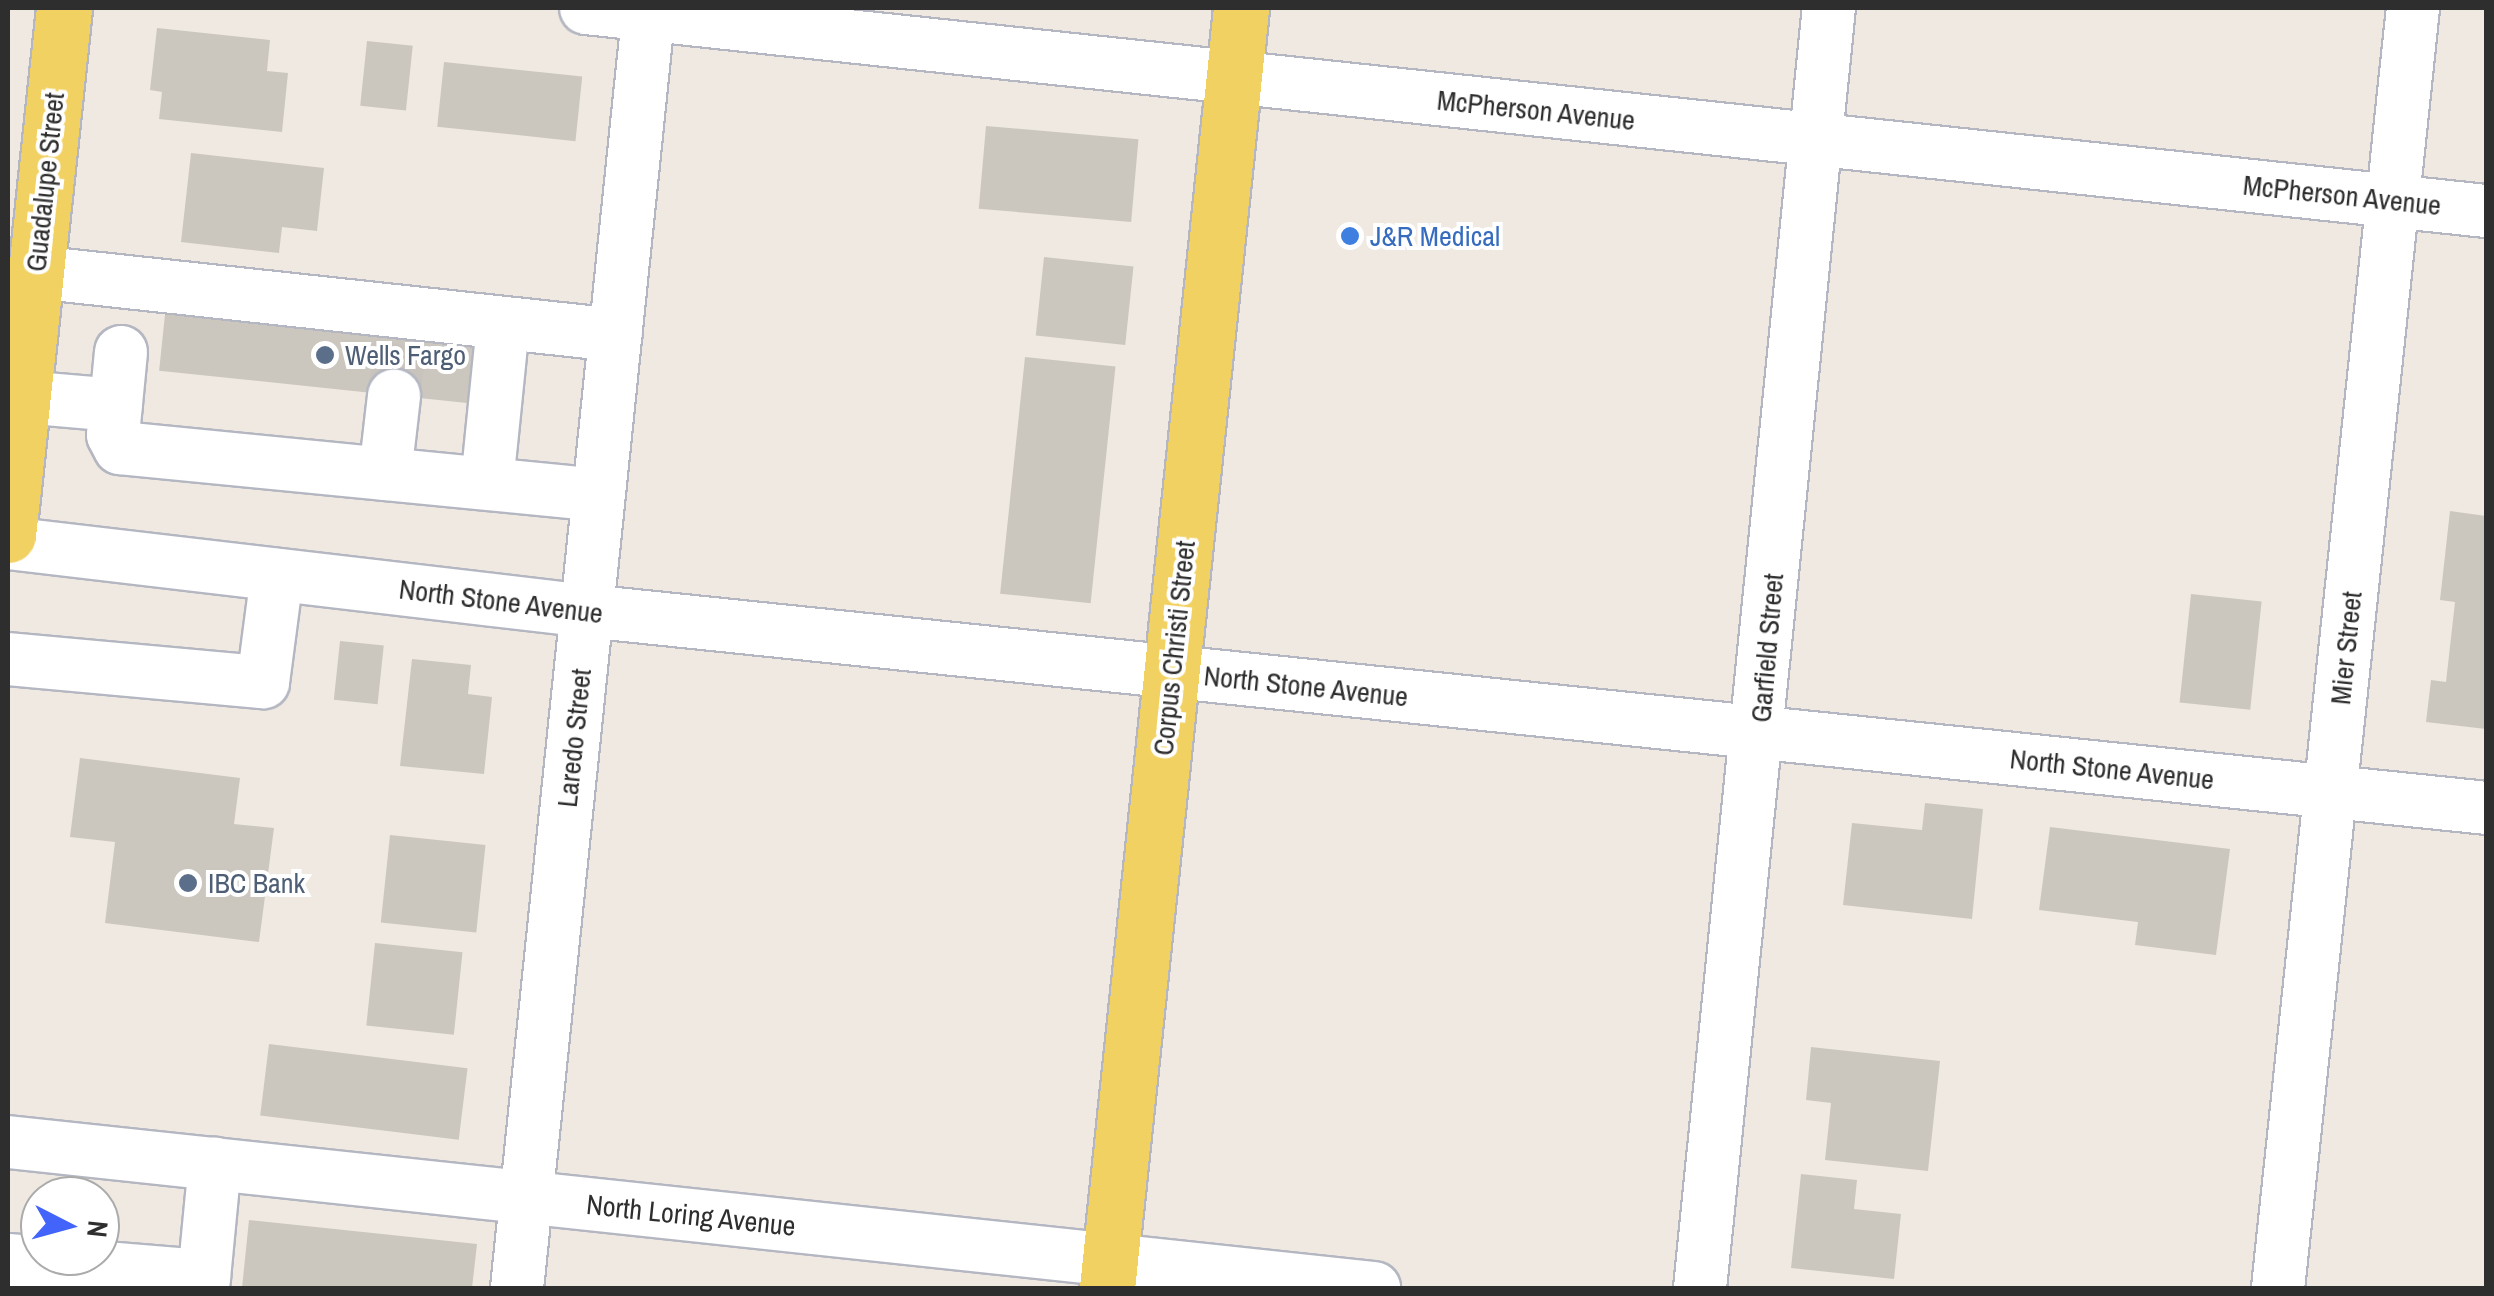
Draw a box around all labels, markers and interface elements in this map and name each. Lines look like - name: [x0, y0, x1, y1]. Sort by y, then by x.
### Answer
- street label: McPherson Avenue: [1435, 83, 1637, 137]
- street label: Guadalupe Street: [19, 91, 71, 273]
- street label: McPherson Avenue: [2241, 168, 2443, 222]
- place label: J&R Medical: [1370, 219, 1500, 253]
- marker: J&R Medical: [1339, 225, 1361, 247]
- place label: Wells Fargo: [345, 338, 466, 372]
- marker: Wells Fargo: [314, 344, 336, 366]
- street label: Corpus Christi Street: [1146, 539, 1202, 757]
- street label: North Stone Avenue: [397, 572, 605, 630]
- street label: Garfield Street: [1744, 572, 1790, 724]
- street label: Mier Street: [2323, 590, 2369, 706]
- street label: North Stone Avenue: [1202, 659, 1410, 713]
- street label: Laredo Street: [550, 667, 598, 809]
- street label: North Stone Avenue: [2008, 742, 2216, 796]
- place label: IBC Bank: [208, 866, 305, 900]
- marker: IBC Bank: [177, 872, 199, 894]
- north arrow: [20, 1176, 120, 1276]
- street label: North Loring Avenue: [584, 1187, 798, 1243]
- text: N: [78, 1219, 118, 1239]

